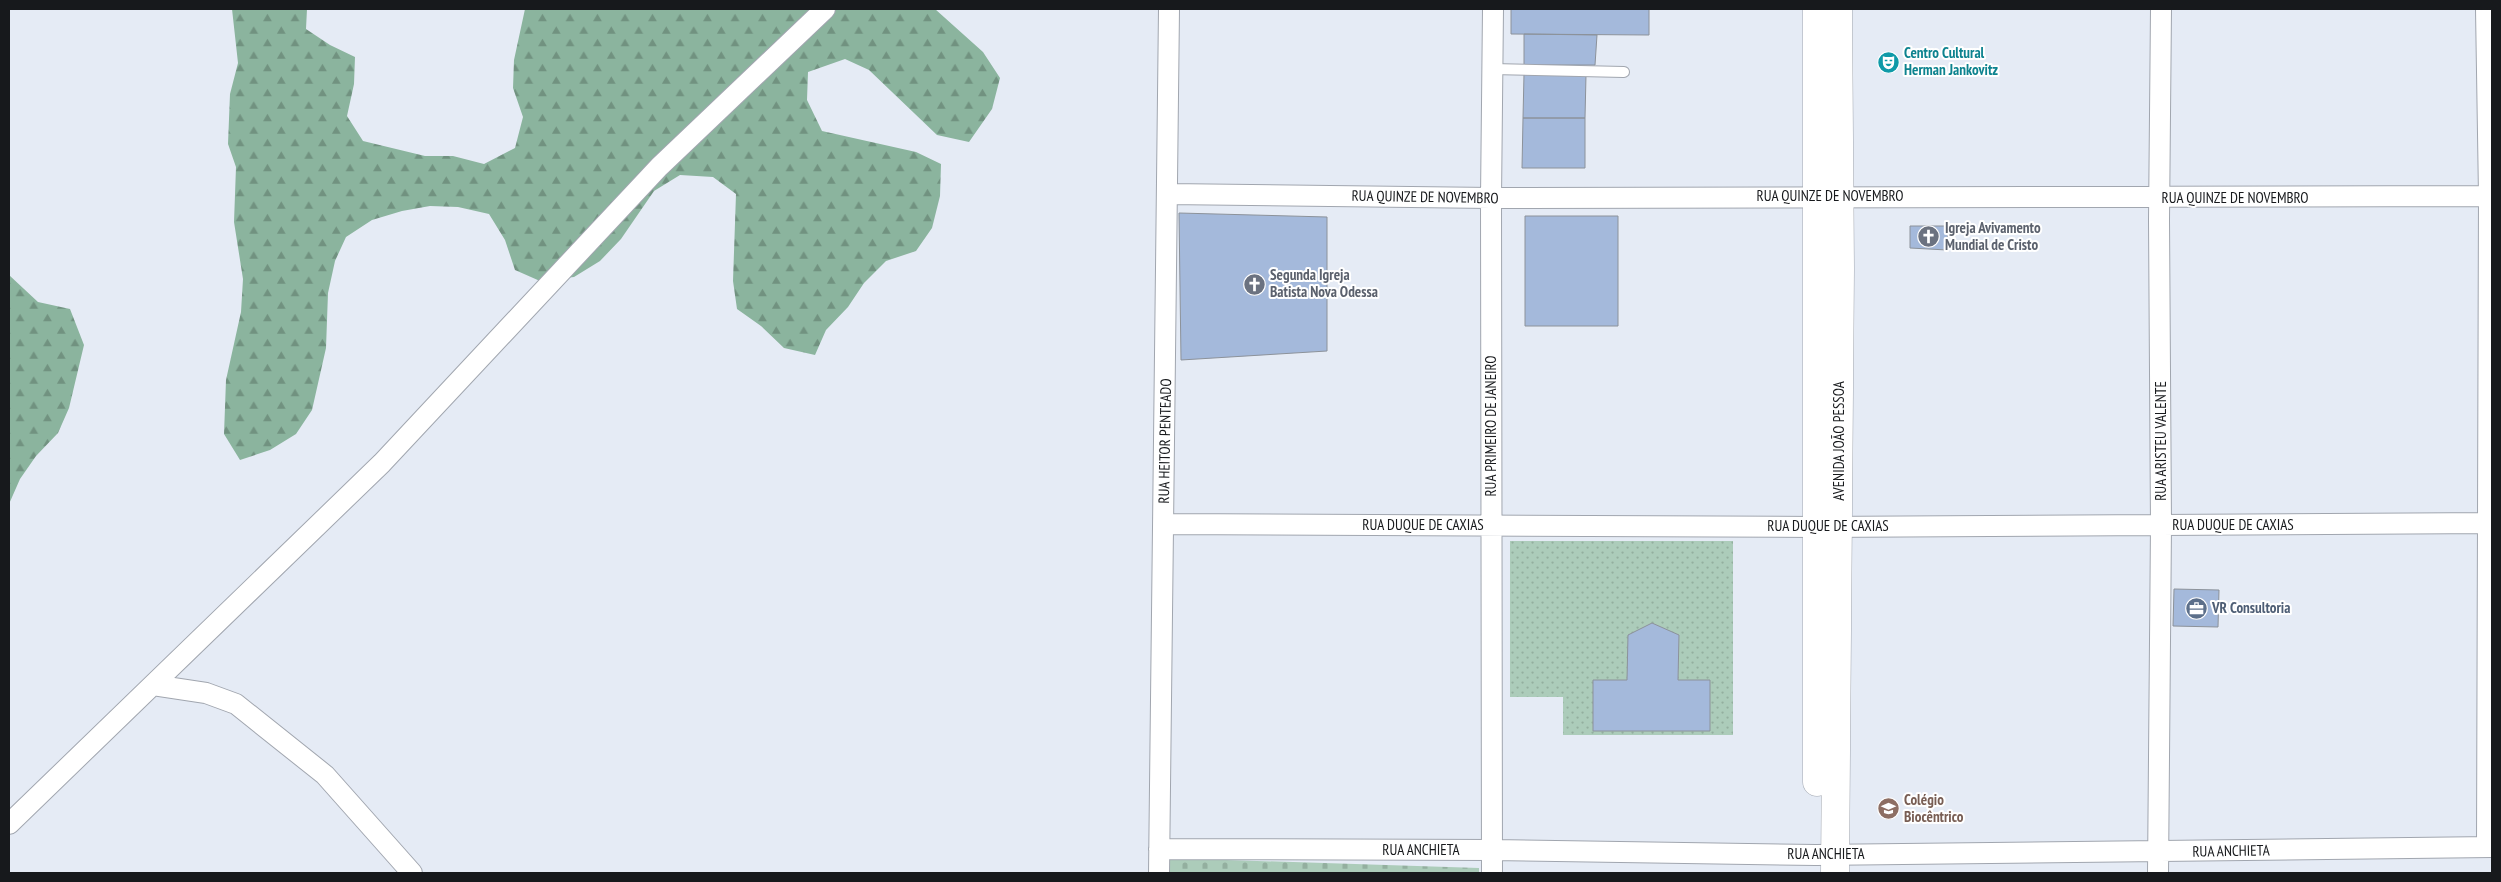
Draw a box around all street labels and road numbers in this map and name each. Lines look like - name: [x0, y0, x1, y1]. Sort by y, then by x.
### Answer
- street label: RUA QUINZE DE NOVEMBRO: [1351, 186, 1499, 207]
- street label: RUA QUINZE DE NOVEMBRO: [1756, 186, 1904, 205]
- street label: RUA QUINZE DE NOVEMBRO: [2161, 188, 2309, 207]
- street label: RUA PRIMEIRO DE JANEIRO: [1481, 355, 1500, 497]
- street label: RUA HEITOR PENTEADO: [1154, 378, 1175, 504]
- street label: AVENIDA JOÃO PESSOA: [1829, 380, 1848, 501]
- street label: RUA ARISTEU VALENTE: [2151, 381, 2170, 501]
- street label: RUA DUQUE DE CAXIAS: [1362, 515, 1484, 534]
- street label: RUA DUQUE DE CAXIAS: [2172, 515, 2294, 534]
- street label: RUA DUQUE DE CAXIAS: [1767, 516, 1889, 535]
- street label: RUA ANCHIETA: [1382, 840, 1461, 859]
- street label: RUA ANCHIETA: [2192, 840, 2271, 861]
- street label: RUA ANCHIETA: [1787, 844, 1866, 863]

